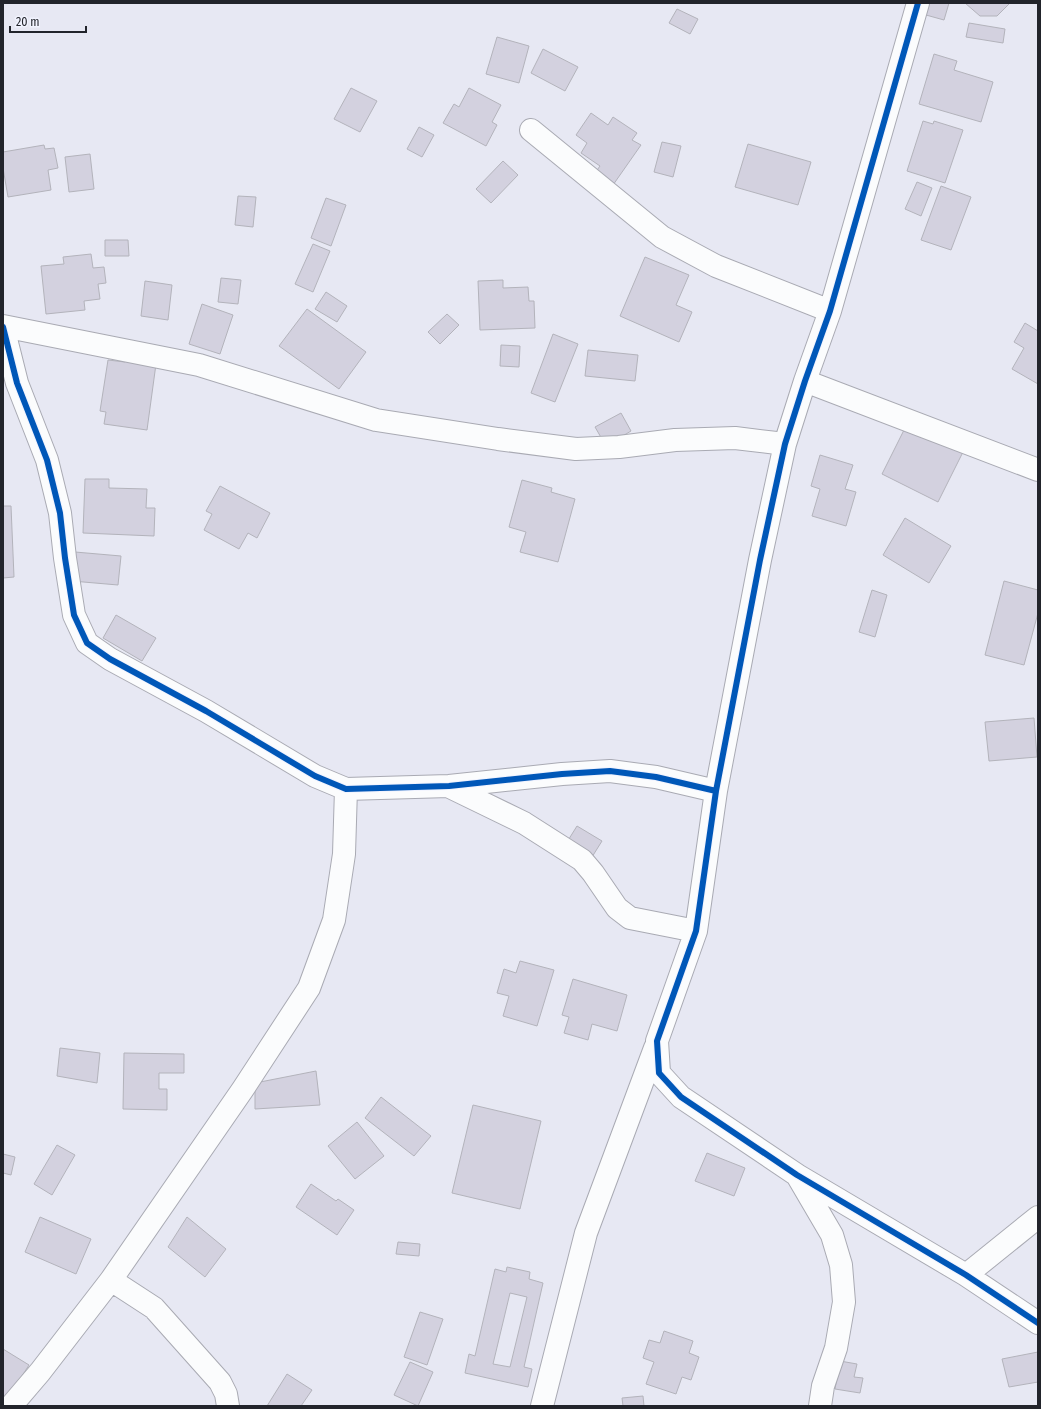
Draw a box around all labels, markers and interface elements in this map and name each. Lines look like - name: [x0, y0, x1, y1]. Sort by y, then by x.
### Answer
- scale bar: [10, 8, 86, 34]
- text: 20 m: [16, 15, 40, 29]

